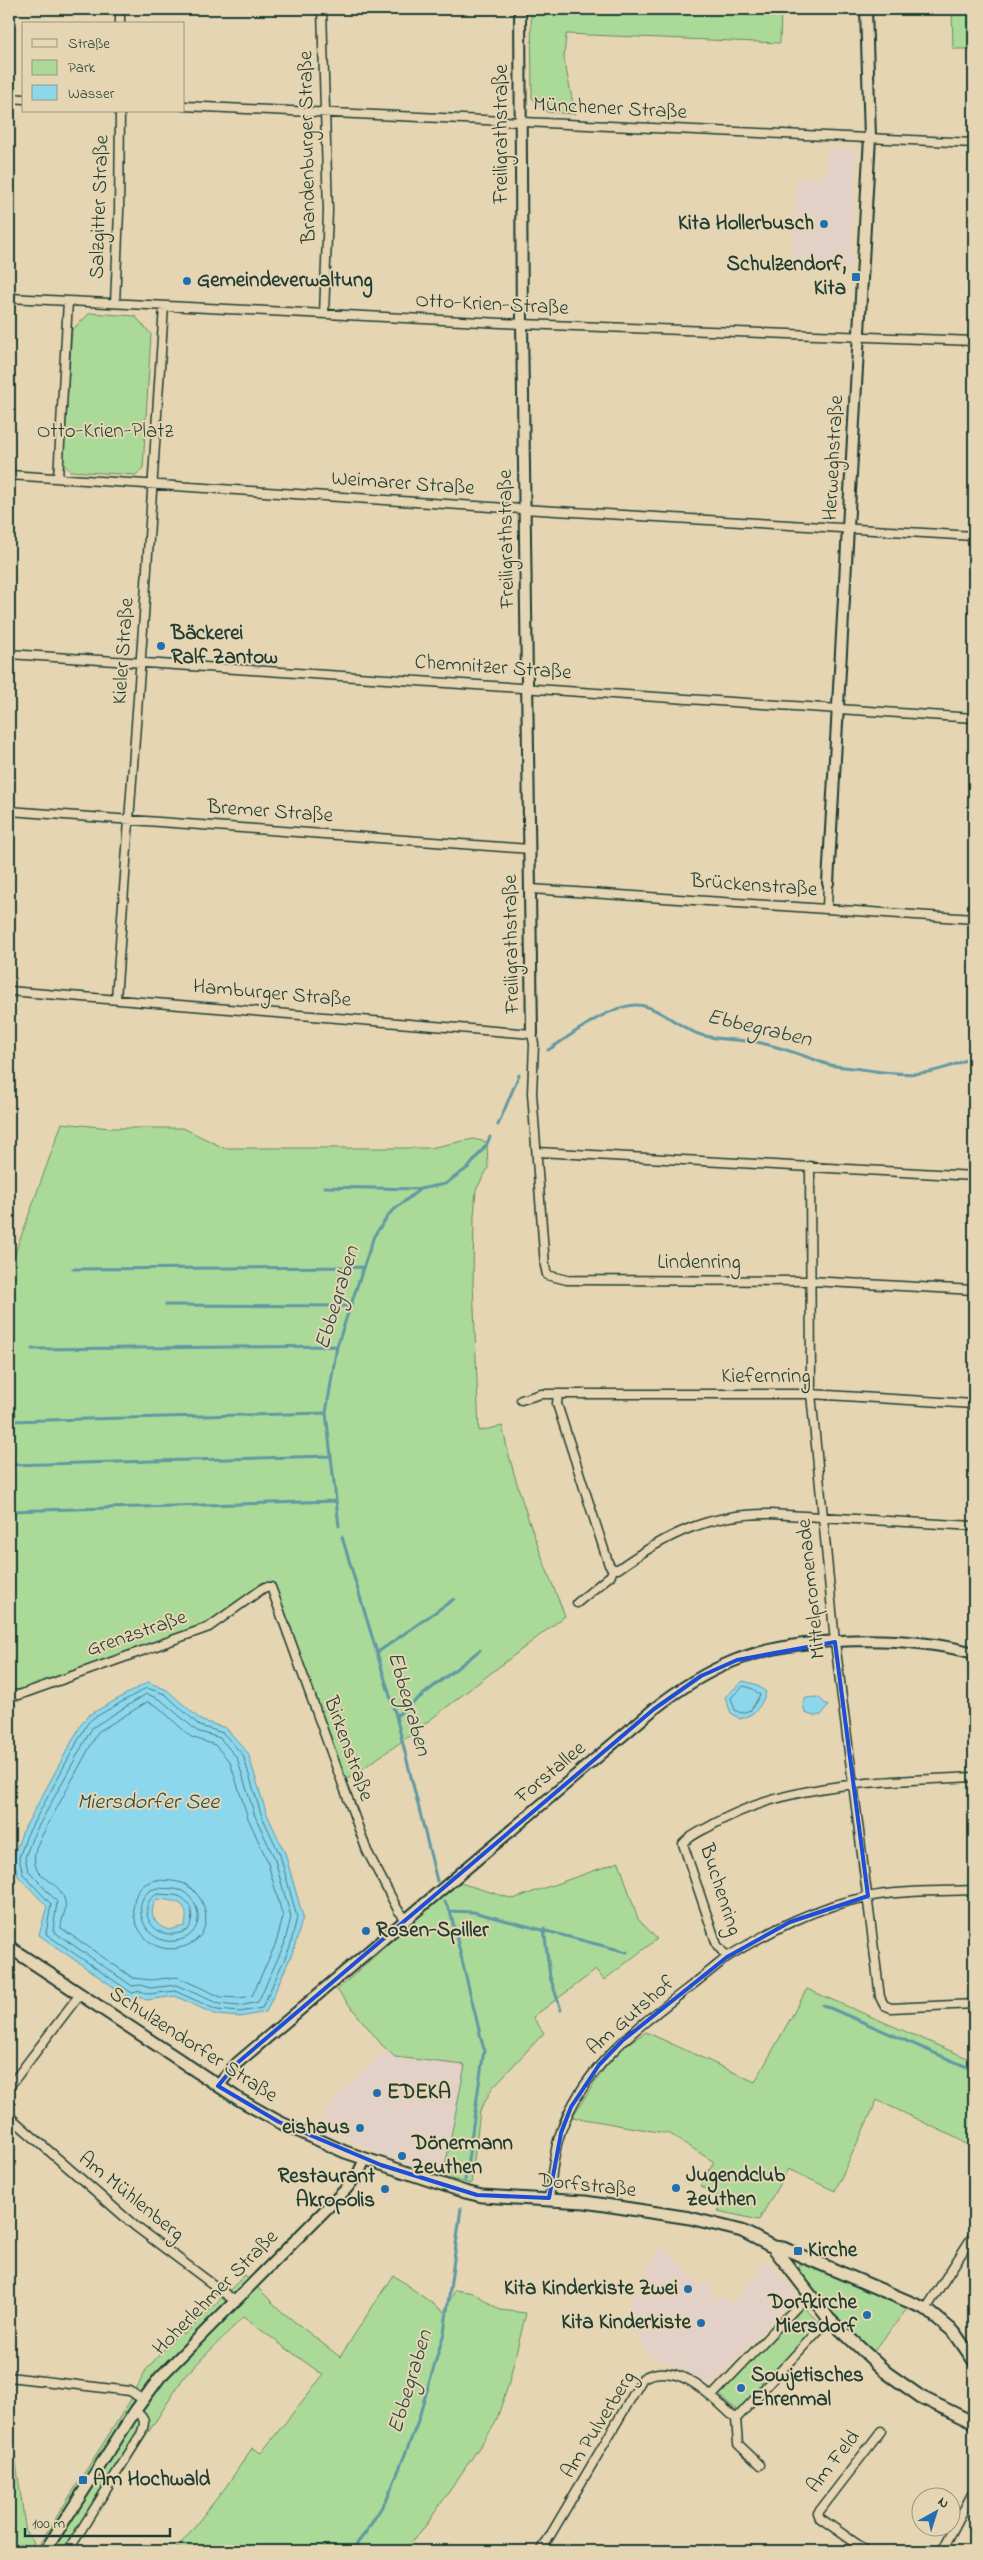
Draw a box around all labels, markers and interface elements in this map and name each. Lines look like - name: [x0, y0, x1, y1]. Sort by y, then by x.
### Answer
- legend: [22, 22, 185, 112]
- text: Straße: [68, 33, 110, 55]
- street label: Brandenburger Straße: [291, 50, 327, 245]
- text: Park: [68, 57, 96, 79]
- street label: Freiligrathstraße: [487, 64, 519, 205]
- text: Wasser: [68, 83, 115, 105]
- street label: Münchener Straße: [532, 90, 688, 128]
- street label: Salzgitter Straße: [82, 134, 120, 280]
- place label: Kita Hollerbusch: [678, 209, 814, 239]
- marker: Kita Hollerbusch: [818, 218, 830, 230]
- place label: Schulzendorf, Kita: [727, 250, 846, 304]
- place label: Gemeindeverwaltung: [197, 266, 373, 298]
- marker: Schulzendorf, Kita: [850, 271, 862, 283]
- marker: Gemeindeverwaltung: [181, 275, 193, 287]
- street label: Otto-Krien-Straße: [415, 286, 570, 324]
- street label: Herweghstraße: [816, 394, 854, 522]
- park label: Otto-Krien-Platz: [37, 417, 173, 447]
- street label: Weimarer Straße: [330, 464, 476, 504]
- street label: Freiligrathstraße: [491, 469, 525, 610]
- street label: Kieler Straße: [105, 596, 143, 705]
- place label: Bäckerei Ralf Zantow: [170, 619, 278, 673]
- marker: Bäckerei Ralf Zantow: [155, 640, 167, 652]
- street label: Chemnitzer Straße: [414, 648, 573, 688]
- street label: Bremer Straße: [205, 793, 335, 831]
- street label: Brückenstraße: [689, 867, 819, 905]
- street label: Freiligrathstraße: [496, 874, 530, 1015]
- street label: Hamburger Straße: [191, 972, 353, 1018]
- water label: Ebbegraben: [703, 1001, 816, 1057]
- water label: Ebbegraben: [307, 1241, 369, 1354]
- street label: Lindenring: [657, 1248, 741, 1280]
- street label: Kiefernring: [721, 1362, 811, 1394]
- street label: Mittelpromenade: [790, 1517, 834, 1661]
- street label: Grenzstraße: [83, 1603, 192, 1665]
- water label: Ebbegraben: [378, 1648, 438, 1761]
- street label: Birkenstraße: [315, 1692, 381, 1806]
- street label: Forstallee: [508, 1734, 593, 1812]
- water label: Miersdorfer See: [77, 1787, 220, 1819]
- street label: Buchenring: [689, 1839, 749, 1941]
- place label: Rosen-Spiller: [376, 1916, 489, 1946]
- marker: Rosen-Spiller: [360, 1925, 372, 1937]
- street label: Am Gutshof: [580, 1969, 682, 2063]
- street label: Schulzendorfer Straße: [103, 1979, 284, 2111]
- place label: EDEKA: [387, 2078, 451, 2108]
- marker: EDEKA: [371, 2087, 383, 2099]
- place label: eishaus: [282, 2113, 350, 2143]
- marker: eishaus: [354, 2122, 366, 2134]
- place label: Dönermann Zeuthen: [411, 2129, 513, 2183]
- street label: Am Mühlenberg: [70, 2145, 191, 2251]
- marker: Dönermann Zeuthen: [396, 2150, 408, 2162]
- place label: Jugendclub Zeuthen: [686, 2161, 786, 2215]
- place label: Restaurant Akropolis: [278, 2162, 376, 2216]
- street label: Dorfstraße: [535, 2166, 638, 2206]
- marker: Jugendclub Zeuthen: [670, 2182, 682, 2194]
- marker: Restaurant Akropolis: [379, 2183, 391, 2195]
- street label: Hoherlehmer Straße: [146, 2223, 286, 2363]
- place label: Kirche: [808, 2236, 858, 2266]
- marker: Kirche: [792, 2245, 804, 2257]
- place label: Kita Kinderkiste Zwei: [504, 2274, 678, 2304]
- marker: Kita Kinderkiste Zwei: [682, 2283, 694, 2295]
- place label: Dorfkirche Miersdorf: [767, 2288, 858, 2342]
- place label: Kita Kinderkiste: [561, 2308, 692, 2338]
- marker: Dorfkirche Miersdorf: [861, 2309, 873, 2321]
- marker: Kita Kinderkiste: [695, 2317, 707, 2329]
- water label: Ebbegraben: [380, 2325, 442, 2438]
- place label: Sowjetisches Ehrenmal: [751, 2361, 864, 2415]
- street label: Am Pulverberg: [554, 2365, 646, 2486]
- marker: Sowjetisches Ehrenmal: [735, 2382, 747, 2394]
- street label: Am Feld: [800, 2424, 868, 2500]
- place label: Am Hochwald: [93, 2465, 211, 2495]
- marker: Am Hochwald: [77, 2474, 89, 2486]
- north arrow: [910, 2488, 960, 2538]
- text: N: [933, 2492, 954, 2514]
- scale bar: [25, 2505, 170, 2537]
- text: 100 m: [32, 2513, 65, 2535]

